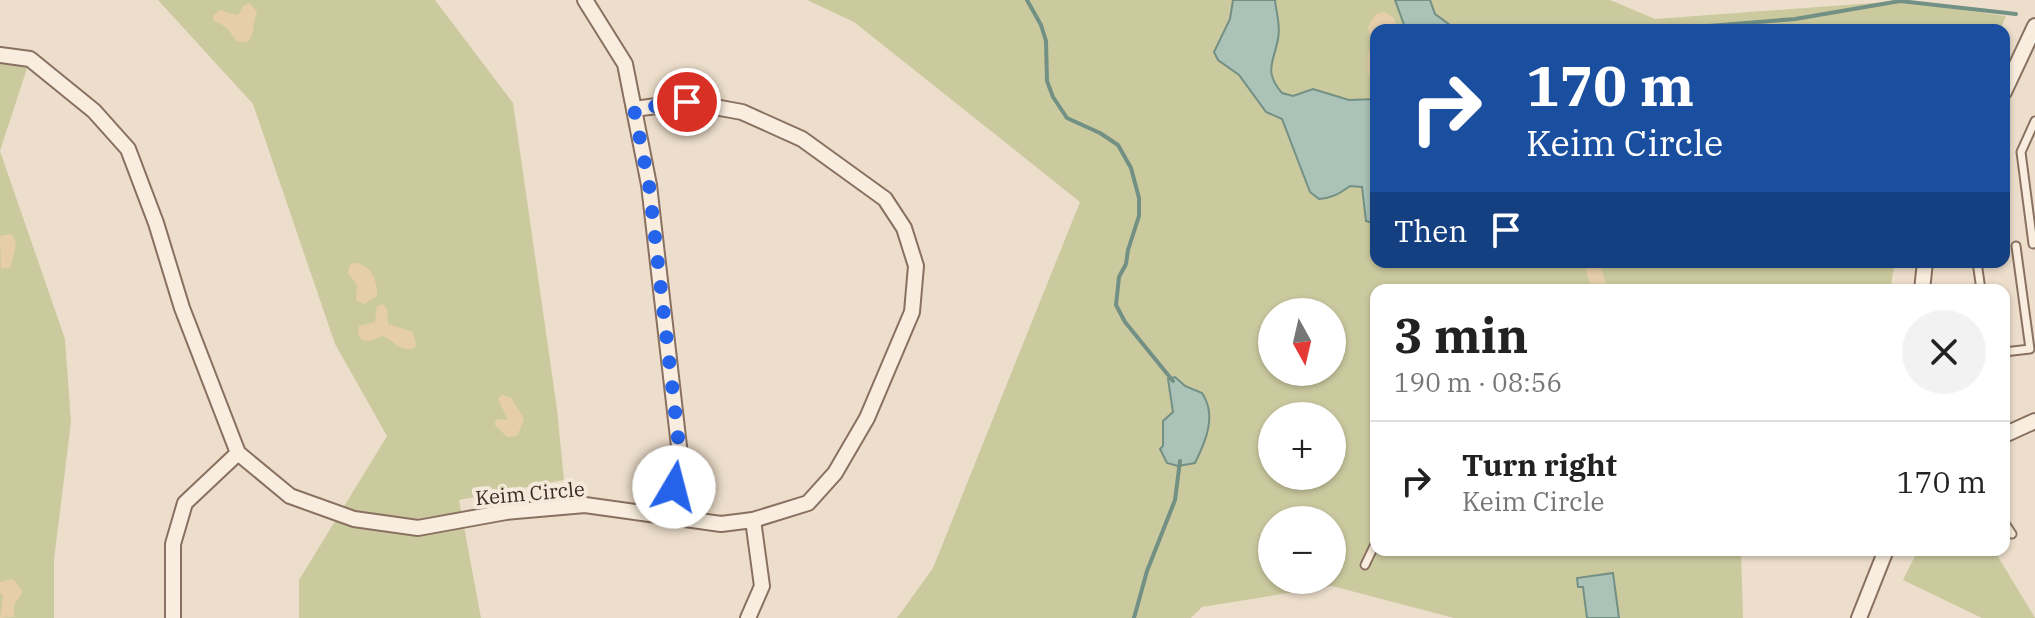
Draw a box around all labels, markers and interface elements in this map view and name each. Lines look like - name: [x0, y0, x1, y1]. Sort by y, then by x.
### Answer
- text: 170 m: [1526, 49, 1694, 121]
- icon: right: [1394, 56, 1498, 160]
- pin: [653, 68, 721, 136]
- icon: arrive: [665, 80, 709, 124]
- text: Keim Circle: [1526, 119, 1723, 166]
- icon: arrive: [1484, 208, 1528, 252]
- text: Then: [1394, 211, 1468, 250]
- north arrow: [1258, 298, 1346, 386]
- map controls: [1258, 298, 1346, 594]
- text: 3 min: [1394, 304, 1528, 366]
- button: close: [1902, 310, 1986, 394]
- text: 190 m · 08:56: [1394, 365, 1562, 399]
- button: +: [1258, 402, 1346, 490]
- position arrow: [632, 445, 716, 529]
- text: Turn right: [1462, 445, 1617, 484]
- icon: right: [1394, 459, 1438, 503]
- text: 170 m: [1896, 462, 1986, 501]
- street label: Keim Circle: [474, 475, 586, 511]
- text: Keim Circle: [1462, 484, 1604, 518]
- button: −: [1258, 506, 1346, 594]

